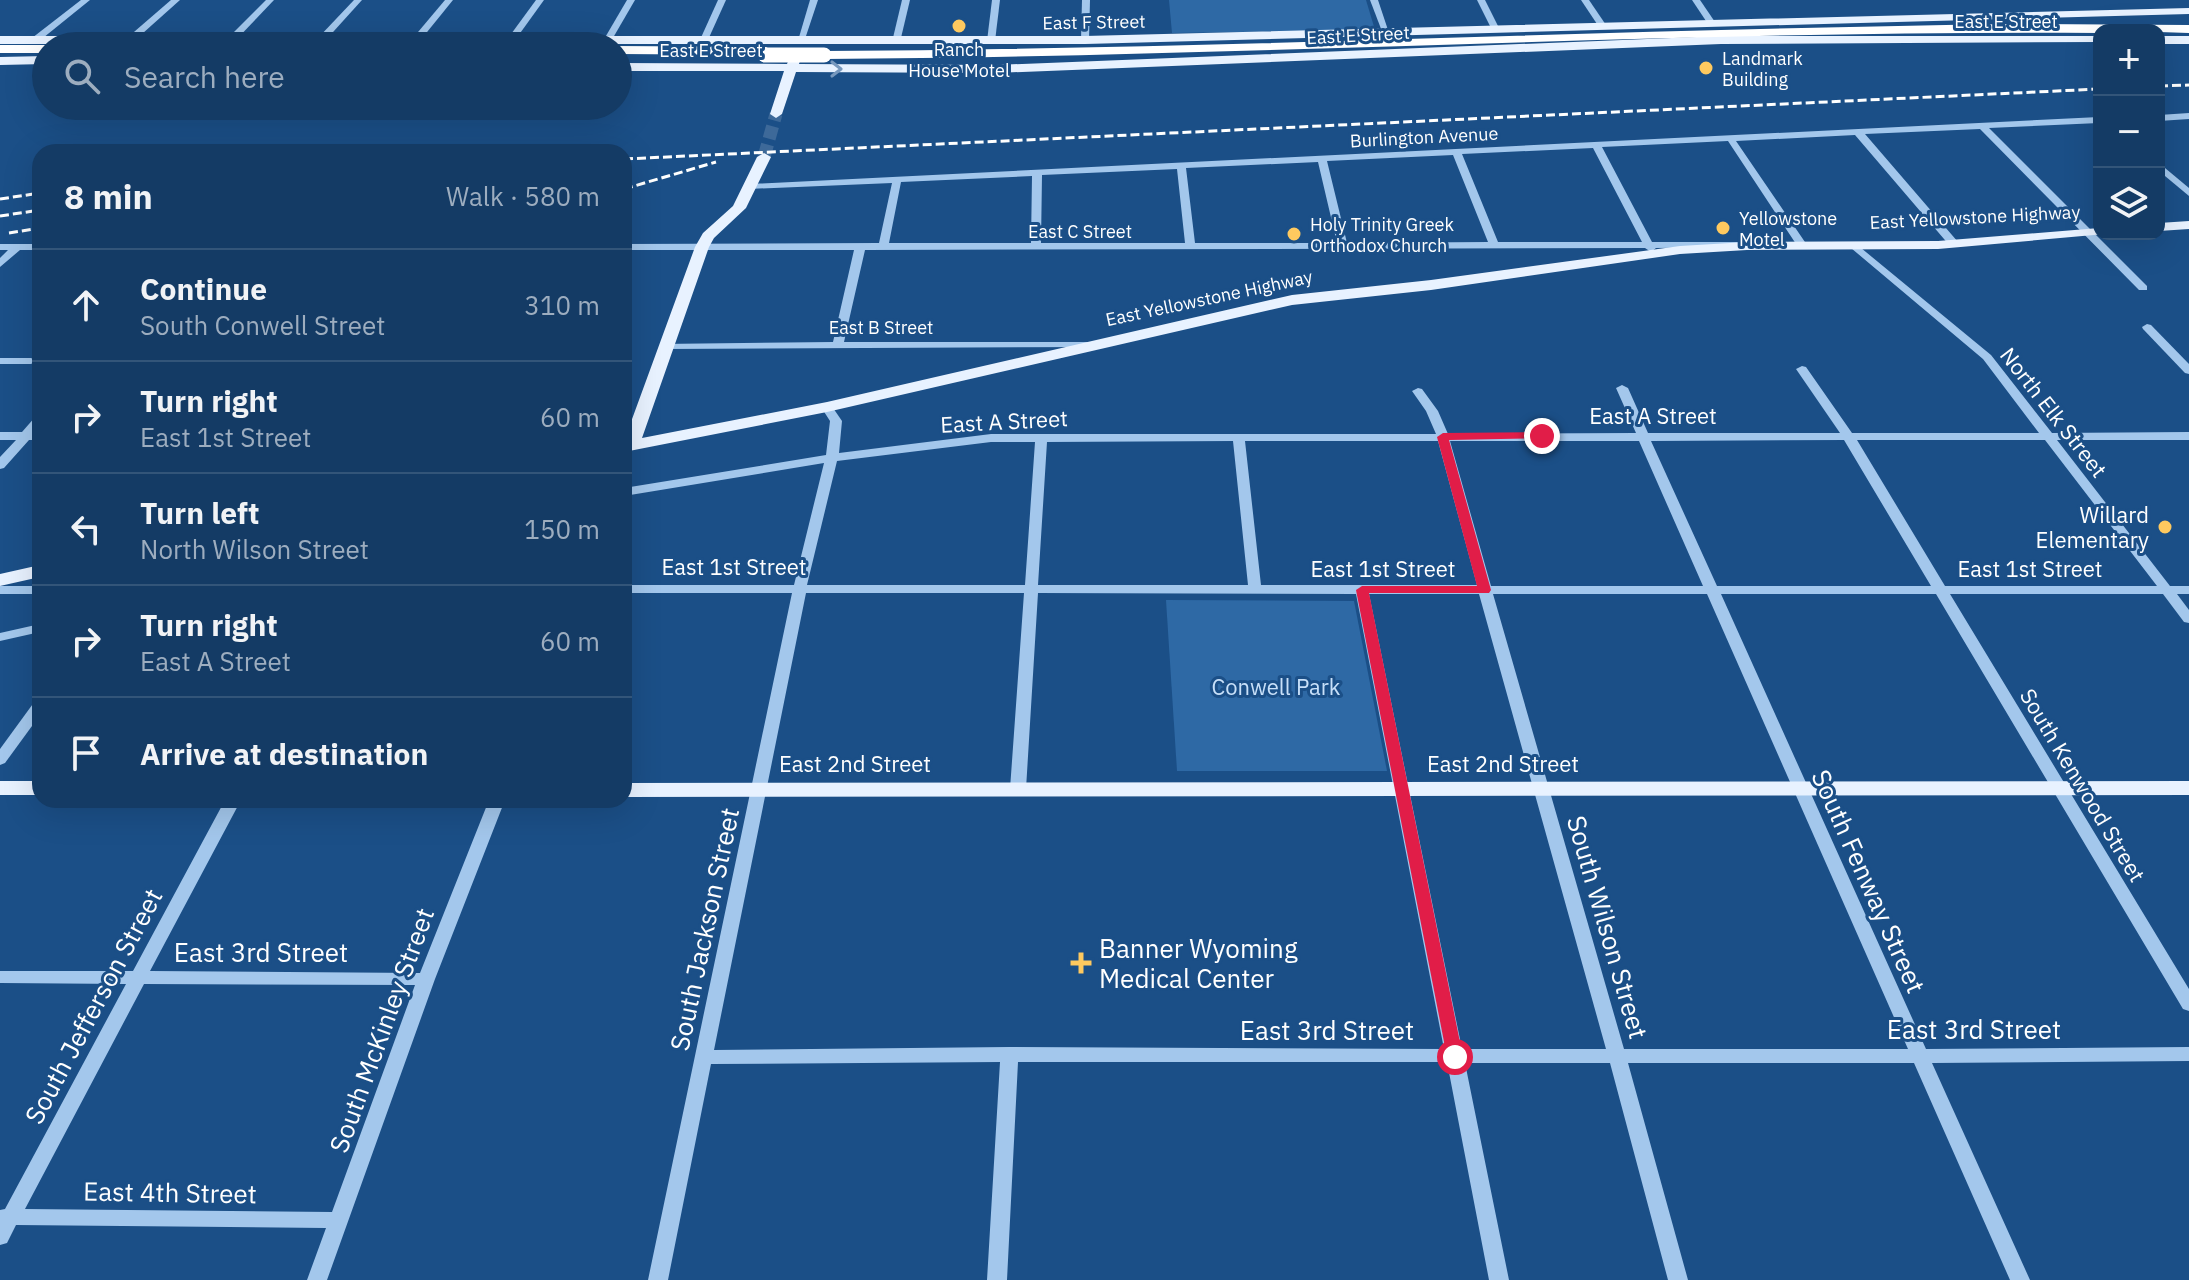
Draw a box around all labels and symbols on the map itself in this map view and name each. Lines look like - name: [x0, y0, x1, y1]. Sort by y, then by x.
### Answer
- street label: East F Street: [1042, 10, 1146, 34]
- street label: East E Street: [1954, 10, 2058, 33]
- marker: Ranch House Motel: [950, 17, 968, 35]
- street label: East E Street: [1306, 21, 1410, 49]
- place label: Ranch House Motel: [908, 38, 1010, 82]
- street label: East E Street: [659, 39, 763, 62]
- place label: Landmark Building: [1722, 47, 1803, 91]
- marker: Landmark Building: [1697, 59, 1715, 77]
- one-way arrow: [830, 60, 843, 78]
- street label: Burlington Avenue: [1349, 122, 1499, 152]
- street label: East Yellowstone Highway: [1869, 200, 2081, 234]
- place label: Yellowstone Motel: [1739, 207, 1837, 251]
- place label: Holy Trinity Greek Orthodox Church: [1310, 213, 1454, 257]
- marker: Yellowstone Motel: [1714, 219, 1732, 237]
- street label: East C Street: [1028, 220, 1132, 243]
- marker: Holy Trinity Greek Orthodox Church: [1285, 225, 1303, 243]
- street label: East Yellowstone Highway: [1104, 265, 1315, 331]
- street label: East B Street: [829, 316, 933, 339]
- street label: North Elk Street: [1994, 341, 2114, 483]
- street label: East A Street: [1589, 401, 1717, 430]
- street label: East A Street: [939, 403, 1069, 439]
- route end: [1524, 418, 1560, 454]
- place label: Willard Elementary: [2036, 500, 2149, 554]
- marker: Willard Elementary: [2156, 518, 2174, 536]
- street label: East 1st Street: [661, 552, 807, 581]
- street label: East 1st Street: [1310, 554, 1456, 583]
- street label: East 1st Street: [1957, 554, 2103, 583]
- park label: Conwell Park: [1212, 672, 1341, 701]
- street label: South Kenwood Street: [2014, 683, 2152, 887]
- street label: East 2nd Street: [779, 749, 931, 778]
- street label: East 2nd Street: [1427, 749, 1579, 778]
- street label: South Fenway Street: [1804, 764, 1934, 998]
- street label: South Jackson Street: [662, 804, 746, 1054]
- street label: South Wilson Street: [1560, 811, 1656, 1043]
- street label: South Jefferson Street: [16, 882, 170, 1130]
- street label: South McKinley Street: [321, 903, 441, 1157]
- place label: Banner Wyoming Medical Center: [1099, 931, 1298, 995]
- street label: East 3rd Street: [174, 935, 348, 969]
- marker: Banner Wyoming Medical Center: [1070, 952, 1092, 974]
- street label: East 3rd Street: [1887, 1012, 2061, 1046]
- street label: East 3rd Street: [1240, 1013, 1414, 1047]
- route start: [1437, 1039, 1473, 1075]
- street label: East 4th Street: [83, 1173, 257, 1211]

